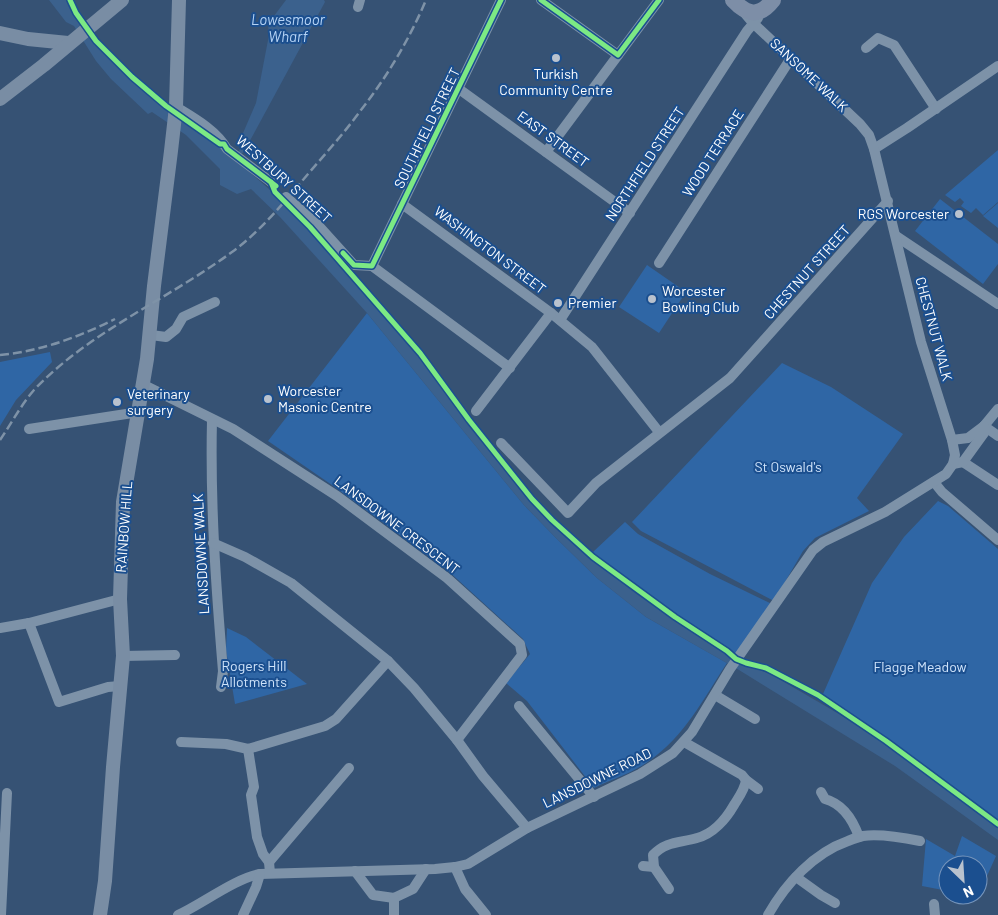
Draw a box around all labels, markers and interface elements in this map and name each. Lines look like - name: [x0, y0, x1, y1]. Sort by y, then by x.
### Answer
- water label: Lowesmoor Wharf: [251, 10, 326, 45]
- street label: SANSOME WALK: [767, 34, 852, 115]
- marker: Turkish Community Centre: [550, 52, 562, 64]
- street label: SOUTHFIELD STREET: [390, 65, 463, 191]
- place label: Turkish Community Centre: [499, 65, 613, 98]
- street label: NORTHFIELD STREET: [601, 103, 688, 224]
- street label: WOOD TERRACE: [678, 106, 747, 199]
- street label: EAST STREET: [514, 107, 592, 170]
- street label: WESTBURY STREET: [233, 131, 336, 226]
- street label: WASHINGTON STREET: [431, 202, 550, 297]
- place label: RGS Worcester: [858, 205, 949, 222]
- marker: RGS Worcester: [953, 208, 965, 220]
- street label: CHESTNUT STREET: [760, 221, 853, 322]
- street label: CHESTNUT WALK: [912, 275, 957, 383]
- place label: Worcester Bowling Club: [662, 282, 740, 315]
- marker: Worcester Bowling Club: [646, 293, 658, 305]
- place label: Premier: [568, 294, 616, 311]
- marker: Premier: [552, 297, 564, 309]
- place label: Worcester Masonic Centre: [278, 382, 372, 415]
- place label: Veterinary surgery: [127, 385, 190, 418]
- marker: Worcester Masonic Centre: [262, 393, 274, 405]
- marker: Veterinary surgery: [111, 396, 123, 408]
- park label: St Oswald's: [754, 458, 822, 475]
- street label: LANSDOWNE CRESCENT: [331, 472, 463, 577]
- street label: RAINBOW HILL: [112, 481, 135, 573]
- street label: LANSDOWNE WALK: [189, 493, 212, 615]
- park label: Rogers Hill Allotments: [221, 657, 287, 690]
- park label: Flagge Meadow: [873, 658, 967, 675]
- street label: LANSDOWNE ROAD: [540, 744, 654, 811]
- north arrow: [938, 855, 988, 905]
- text: N: [961, 883, 977, 902]

